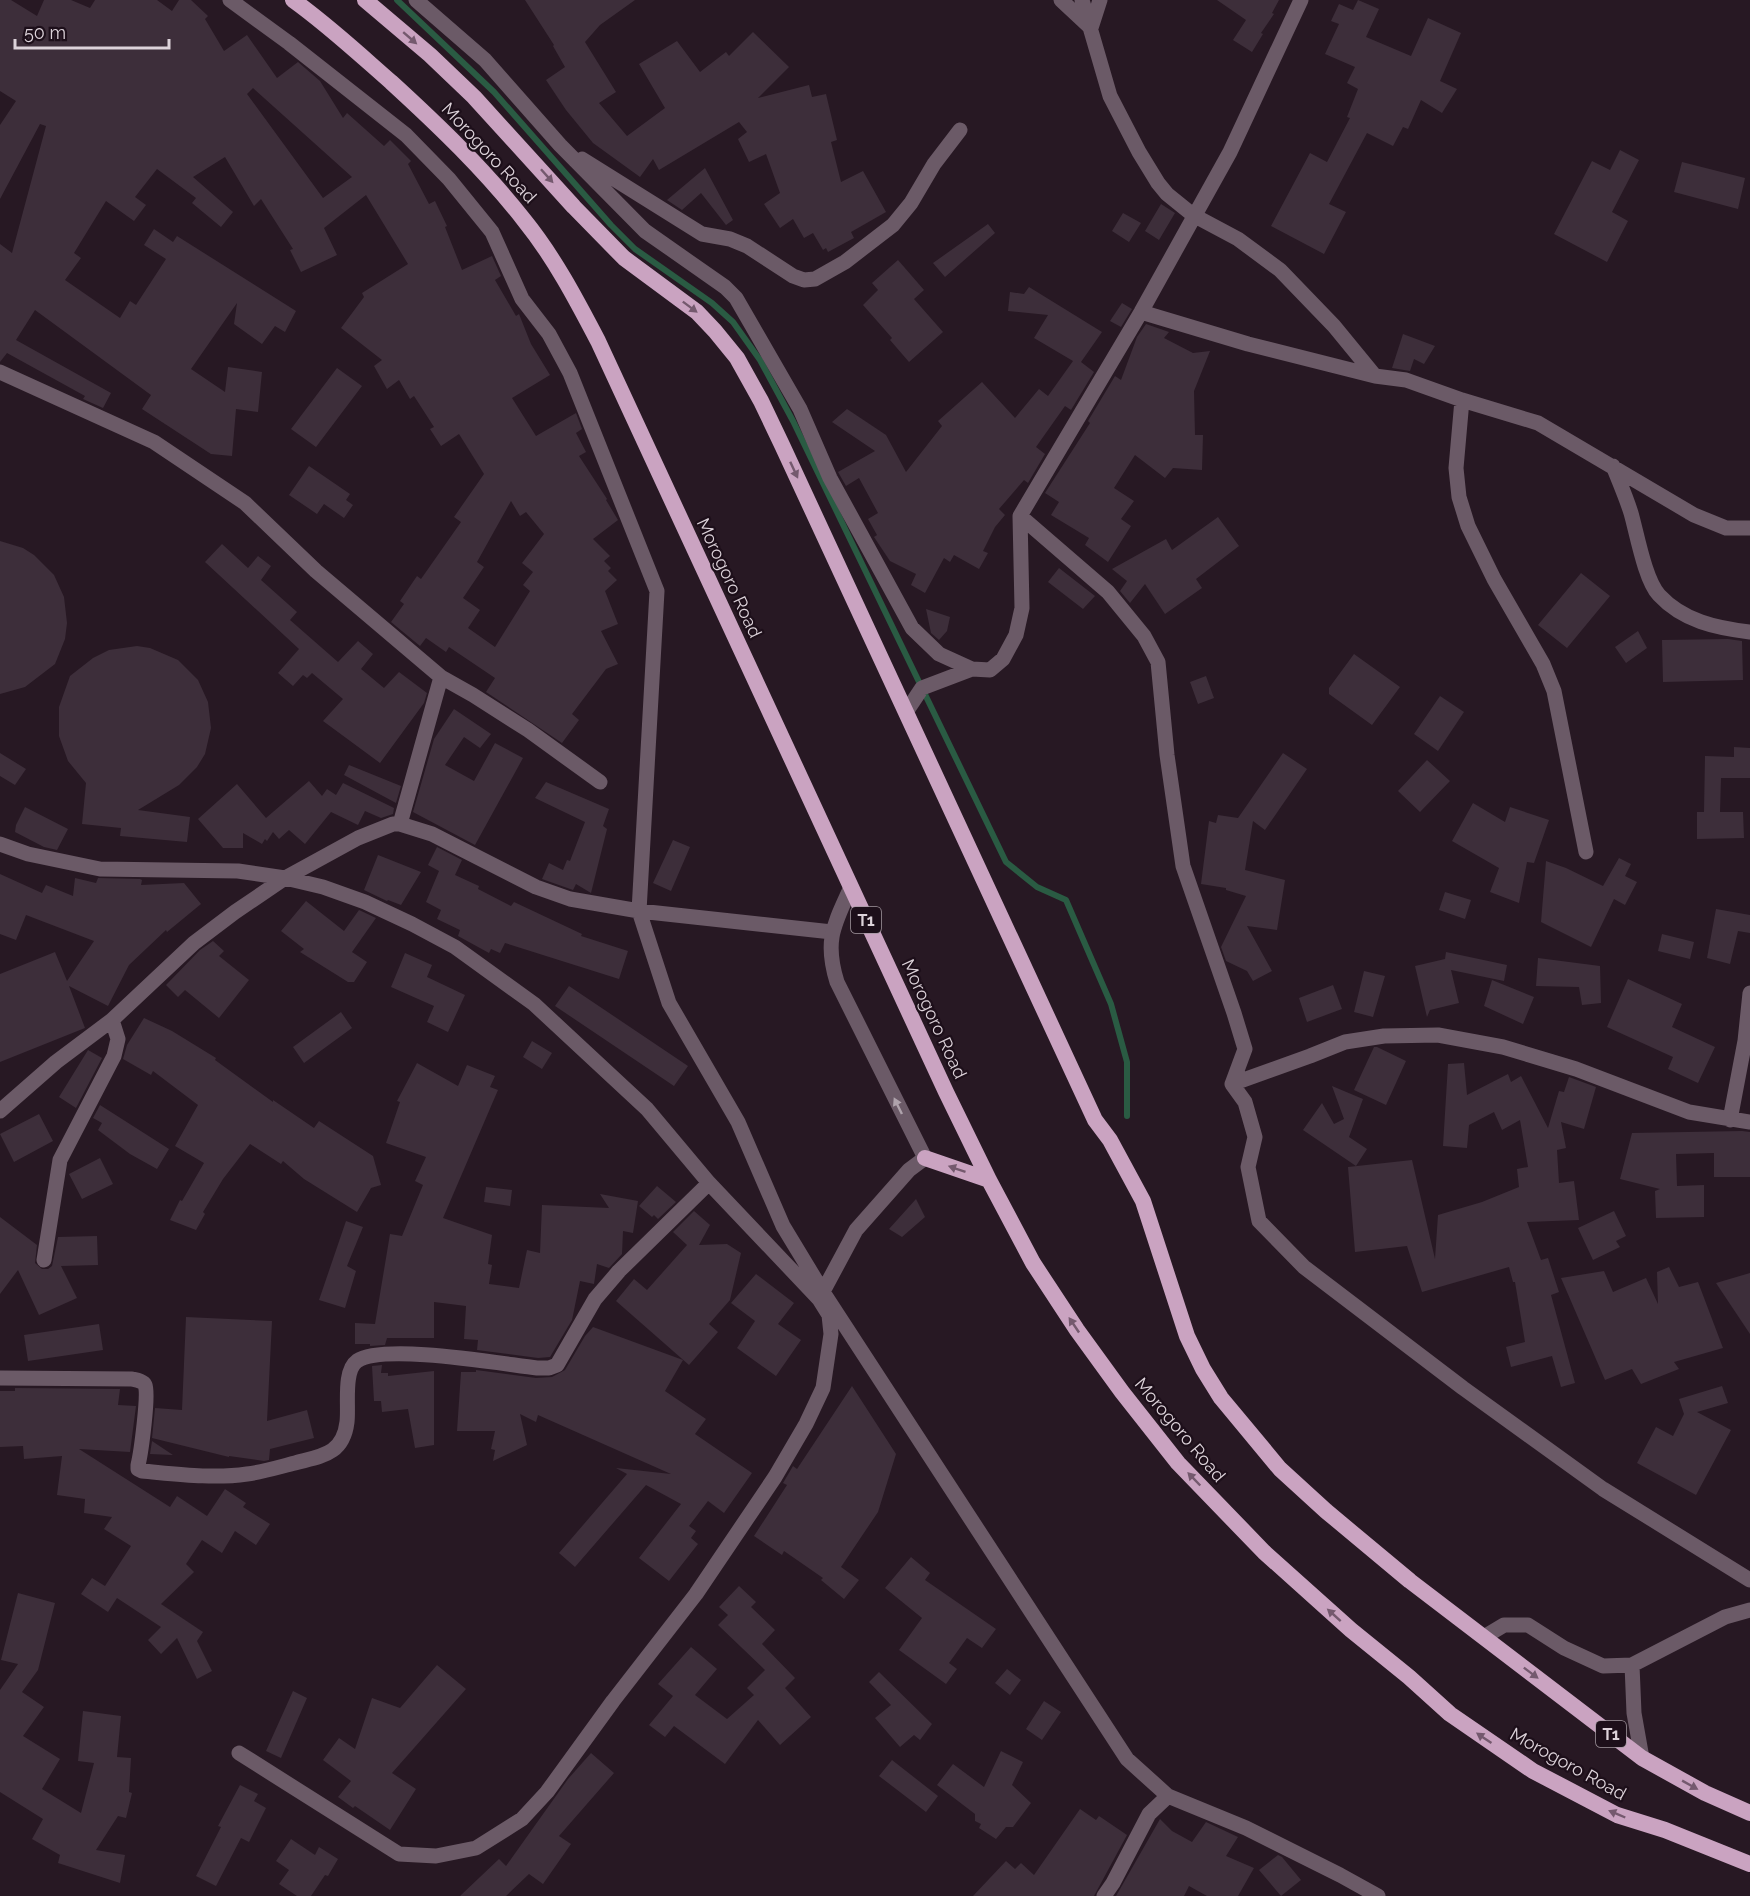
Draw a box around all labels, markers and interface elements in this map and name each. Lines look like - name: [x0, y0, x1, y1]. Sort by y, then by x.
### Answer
- scale bar: [15, 12, 170, 50]
- text: 50 m: [24, 22, 66, 43]
- one-way arrow: [402, 31, 417, 44]
- street label: Morogoro Road: [438, 98, 541, 207]
- one-way arrow: [540, 168, 553, 183]
- one-way arrow: [682, 301, 698, 313]
- one-way arrow: [789, 461, 799, 479]
- street label: Morogoro Road: [693, 515, 766, 641]
- road number: T1: [851, 907, 881, 933]
- street label: Morogoro Road: [898, 956, 971, 1082]
- one-way arrow: [893, 1097, 903, 1114]
- one-way arrow: [948, 1163, 966, 1173]
- one-way arrow: [1068, 1318, 1080, 1334]
- street label: Morogoro Road: [1131, 1373, 1230, 1486]
- one-way arrow: [1187, 1472, 1201, 1486]
- one-way arrow: [1326, 1608, 1341, 1622]
- one-way arrow: [1522, 1667, 1538, 1679]
- road number: T1: [1596, 1721, 1626, 1747]
- street label: Morogoro Road: [1507, 1723, 1630, 1804]
- one-way arrow: [1476, 1733, 1492, 1744]
- one-way arrow: [1682, 1780, 1699, 1790]
- one-way arrow: [1607, 1809, 1625, 1819]

